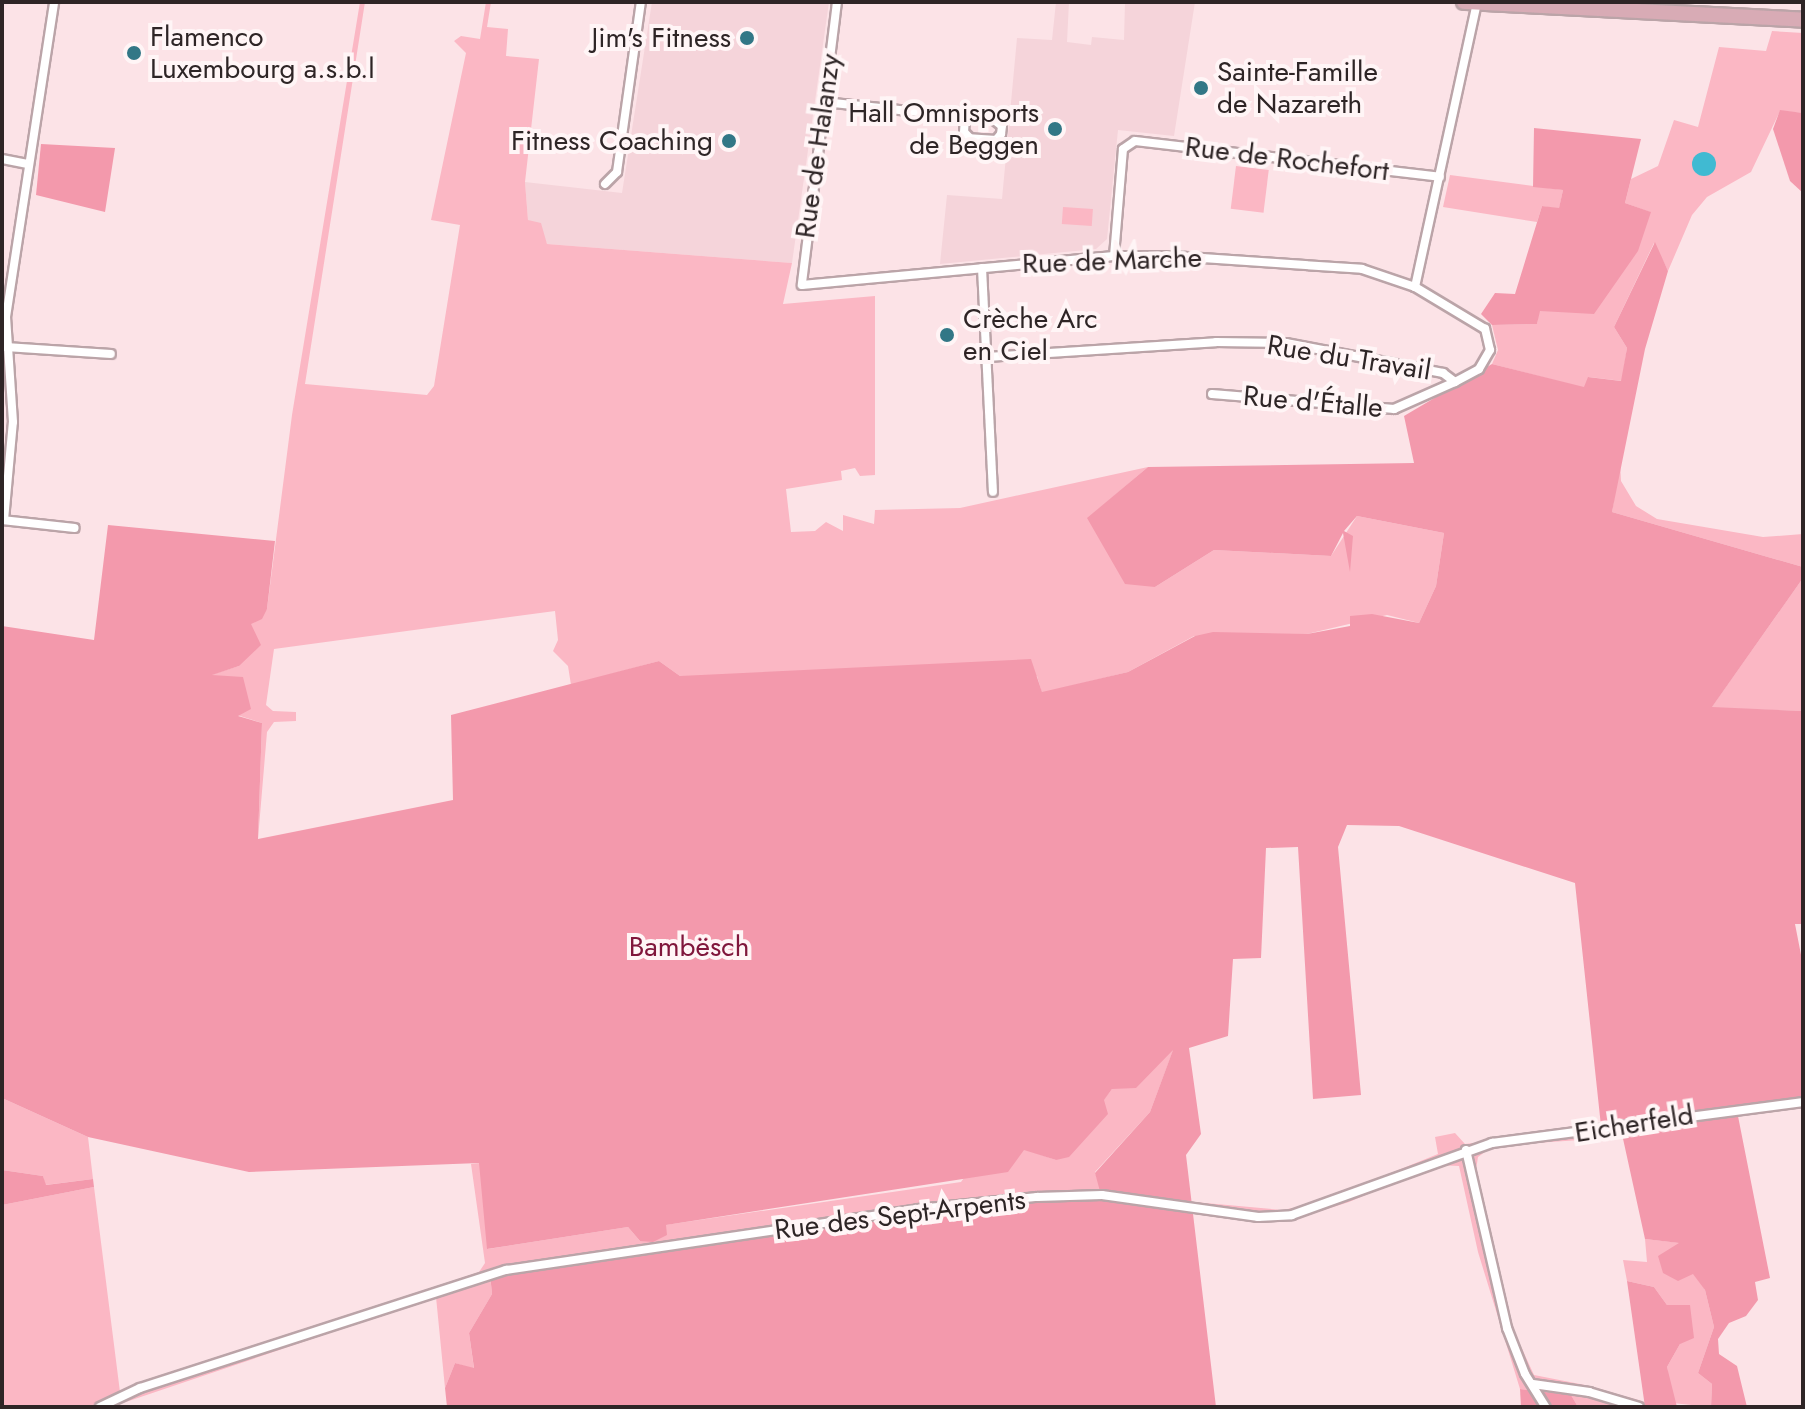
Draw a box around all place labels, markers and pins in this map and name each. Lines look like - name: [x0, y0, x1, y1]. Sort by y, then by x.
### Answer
- place label: Flamenco Luxembourg a.s.b.l: [150, 20, 375, 86]
- place label: Jim's Fitness: [591, 21, 731, 55]
- marker: Jim's Fitness: [738, 29, 756, 47]
- marker: Flamenco Luxembourg a.s.b.l: [125, 44, 143, 62]
- place label: Sainte-Famille de Nazareth: [1217, 55, 1378, 121]
- marker: Sainte-Famille de Nazareth: [1192, 79, 1210, 97]
- place label: Hall Omnisports de Beggen: [848, 96, 1039, 162]
- marker: Hall Omnisports de Beggen: [1046, 120, 1064, 138]
- place label: Fitness Coaching: [511, 124, 713, 158]
- marker: Fitness Coaching: [720, 132, 738, 150]
- place label: Crèche Arc en Ciel: [963, 302, 1098, 368]
- marker: Crèche Arc en Ciel: [938, 326, 956, 344]

